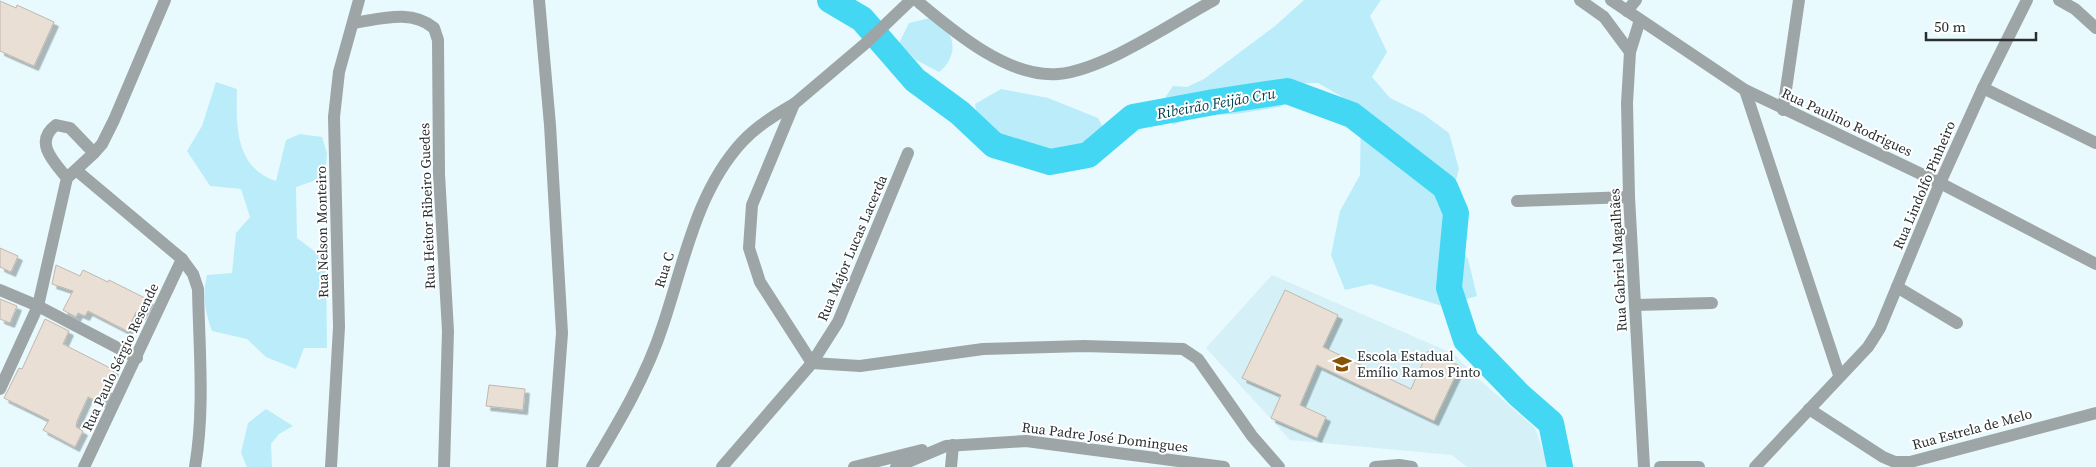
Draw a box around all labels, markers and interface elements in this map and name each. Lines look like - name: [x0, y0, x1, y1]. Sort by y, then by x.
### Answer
- scale bar: [1926, 10, 2036, 42]
- text: 50 m: [1934, 16, 1966, 37]
- water label: Ribeirão Feijão Cru: [1154, 82, 1278, 124]
- street label: Rua Paulino Rodrigues: [1778, 83, 1916, 161]
- street label: Rua Lindolfo Pinheiro: [1888, 117, 1960, 252]
- street label: Rua Heitor Ribeiro Guedes: [414, 123, 440, 289]
- street label: Rua Nelson Monteiro: [311, 165, 333, 298]
- street label: Rua Major Lucas Lacerda: [812, 171, 892, 324]
- street label: Rua Gabriel Magalhães: [1604, 188, 1632, 332]
- street label: Rua C: [649, 250, 679, 290]
- street label: Rua Paulo Sérgio Resende: [77, 280, 163, 434]
- place label: Escola Estadual Emílio Ramos Pinto: [1357, 346, 1481, 382]
- school or university icon: Escola Estadual Emílio Ramos Pinto: [1331, 353, 1353, 375]
- street label: Rua Estrela de Melo: [1910, 403, 2034, 455]
- street label: Rua Padre José Domingues: [1021, 417, 1189, 457]

